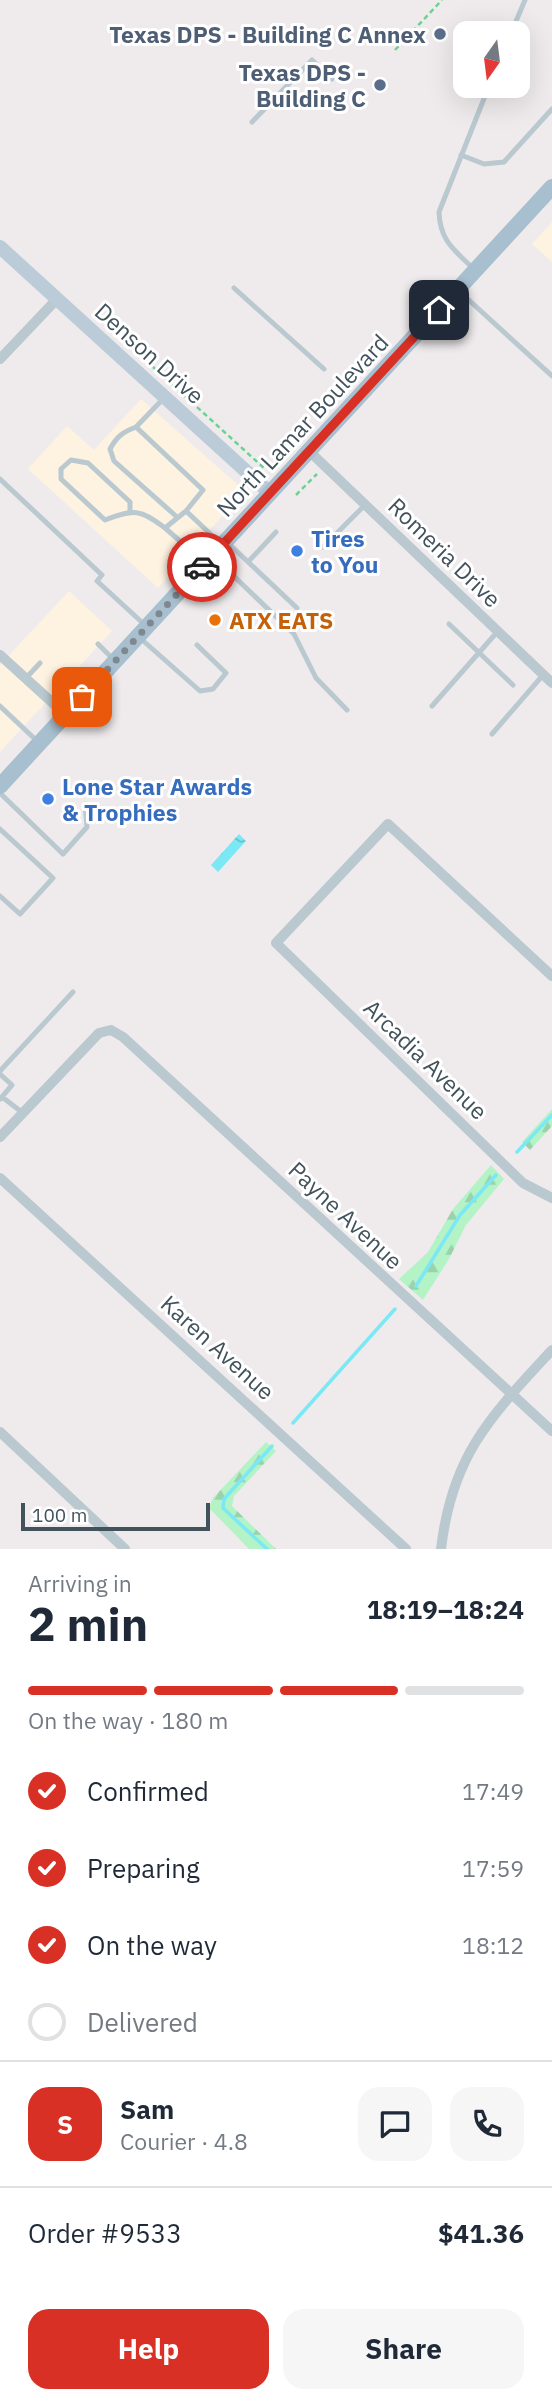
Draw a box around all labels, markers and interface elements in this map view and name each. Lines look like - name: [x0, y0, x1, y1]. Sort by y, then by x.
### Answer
- place label: Texas DPS - Building C Annex: [109, 19, 426, 49]
- north arrow: [453, 21, 530, 98]
- map controls: [453, 21, 530, 98]
- marker: Texas DPS - Building C Annex: [432, 26, 448, 42]
- place label: Texas DPS - Building C: [239, 57, 366, 113]
- marker: Texas DPS - Building C: [372, 77, 388, 93]
- pin: [409, 280, 469, 340]
- icon: home: [420, 291, 458, 329]
- street label: Denson Drive: [89, 296, 211, 410]
- street label: North Lamar Boulevard: [210, 327, 394, 523]
- street label: Romeria Drive: [382, 491, 508, 613]
- place label: Tires to You: [311, 523, 378, 579]
- courier: [167, 532, 237, 602]
- marker: Tires to You: [289, 543, 305, 559]
- icon: car: [183, 548, 221, 586]
- place label: ATX EATS: [229, 605, 333, 635]
- marker: ATX EATS: [207, 612, 223, 628]
- pin: [52, 667, 112, 727]
- icon: bag: [63, 678, 101, 716]
- place label: Lone Star Awards & Trophies: [62, 771, 252, 827]
- marker: Lone Star Awards & Trophies: [40, 791, 56, 807]
- street label: Arcadia Avenue: [358, 992, 494, 1126]
- street label: Payne Avenue: [283, 1154, 409, 1276]
- street label: Karen Avenue: [155, 1288, 281, 1406]
- scale bar: [21, 1500, 210, 1532]
- text: 100 m: [32, 1503, 87, 1527]
- text: Arriving in: [28, 1568, 132, 1598]
- text: 18:19–18:24: [367, 1592, 524, 1626]
- text: 2 min: [28, 1594, 148, 1654]
- text: On the way · 180 m: [28, 1705, 228, 1735]
- icon: check: [28, 1772, 66, 1810]
- text: Confirmed: [87, 1774, 209, 1808]
- text: 17:49: [462, 1776, 524, 1806]
- icon: check: [28, 1849, 66, 1887]
- text: Preparing: [87, 1851, 200, 1885]
- text: 17:59: [462, 1853, 524, 1883]
- icon: check: [28, 1926, 66, 1964]
- text: On the way: [87, 1928, 217, 1962]
- text: 18:12: [462, 1930, 524, 1960]
- text: Delivered: [87, 2005, 198, 2039]
- button: chat: [358, 2087, 432, 2161]
- button: phone: [450, 2087, 524, 2161]
- text: Sam: [120, 2092, 174, 2126]
- text: S: [57, 2107, 73, 2141]
- text: Courier · 4.8: [120, 2126, 248, 2156]
- text: Order #9533: [28, 2216, 182, 2250]
- text: $41.36: [438, 2216, 524, 2250]
- button: Help: [28, 2309, 269, 2389]
- button: Share: [283, 2309, 524, 2389]

